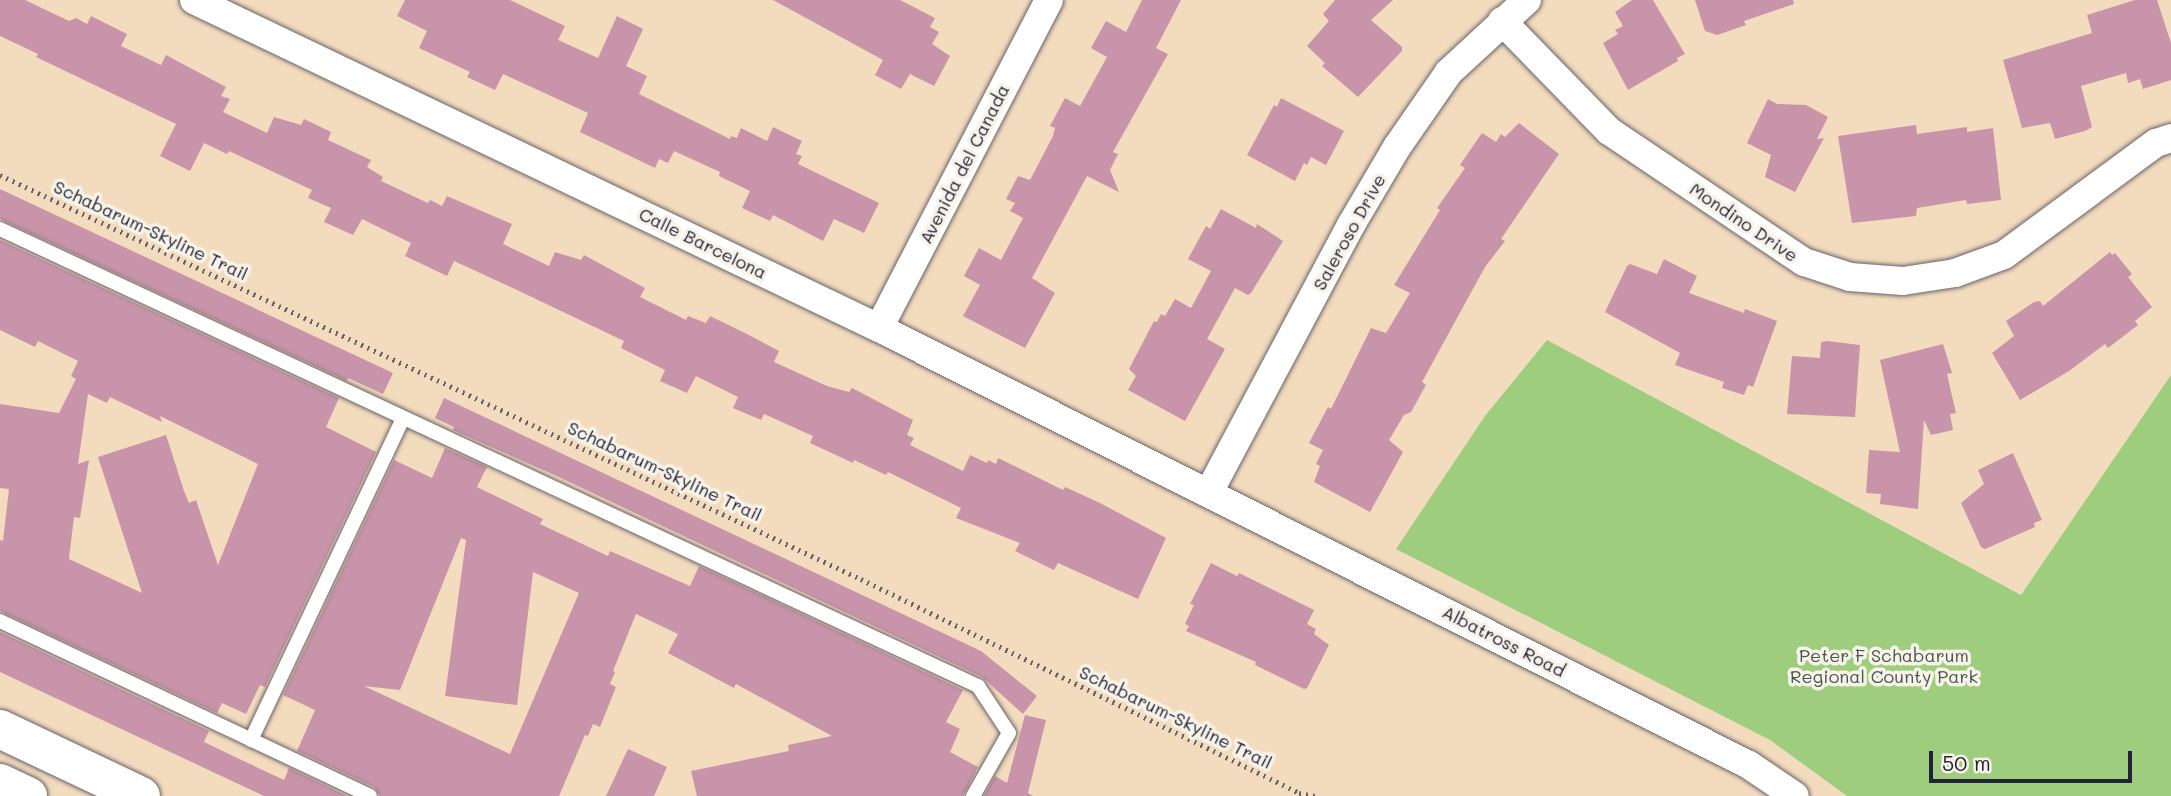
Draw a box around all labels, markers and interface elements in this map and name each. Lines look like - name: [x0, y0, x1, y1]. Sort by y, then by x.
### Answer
- street label: Avenida del Canada: [914, 81, 1014, 247]
- street label: Saleroso Drive: [1308, 170, 1390, 294]
- street label: Schabarum-Skyline Trail: [50, 175, 252, 285]
- street label: Mondino Drive: [1686, 178, 1802, 266]
- street label: Calle Barcelona: [636, 203, 770, 283]
- street label: Schabarum-Skyline Trail: [564, 416, 766, 526]
- street label: Albatross Road: [1439, 601, 1569, 681]
- park label: Peter F Schabarum Regional County Park: [1790, 645, 1978, 688]
- street label: Schabarum-Skyline Trail: [1076, 661, 1276, 773]
- scale bar: [1933, 736, 2136, 780]
- text: 50 m: [1942, 749, 1991, 776]

